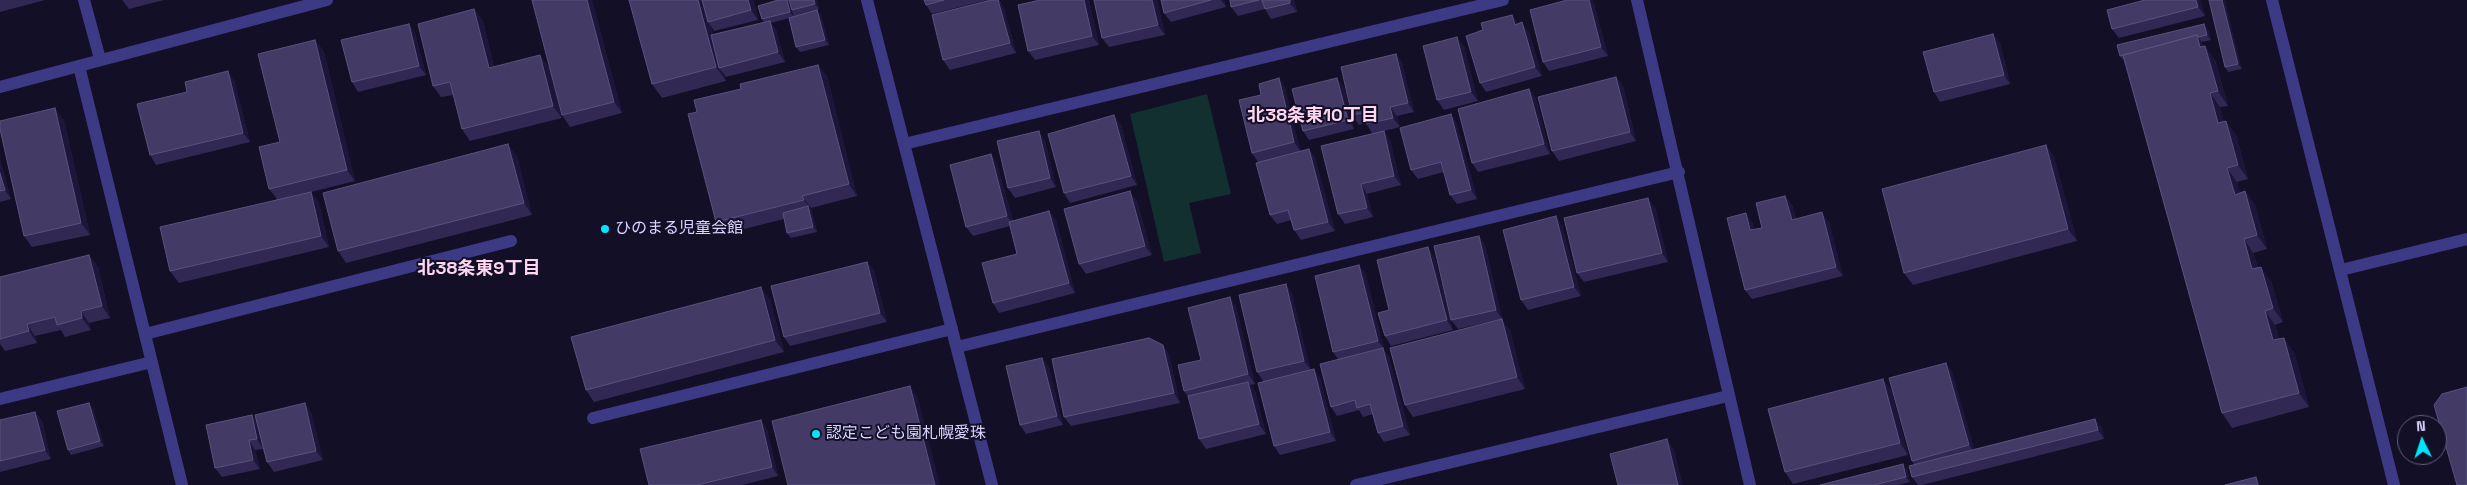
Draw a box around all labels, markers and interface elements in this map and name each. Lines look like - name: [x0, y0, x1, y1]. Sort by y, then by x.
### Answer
- district label: 北38条東10丁目: [1247, 105, 1379, 127]
- place label: ひのまる児童会館: [615, 219, 743, 239]
- marker: ひのまる児童会館: [599, 223, 611, 235]
- district label: 北38条東9丁目: [418, 258, 540, 280]
- north arrow: [2397, 415, 2447, 465]
- text: N: [2416, 417, 2426, 435]
- place label: 認定こども園札幌愛珠: [826, 424, 986, 444]
- marker: 認定こども園札幌愛珠: [810, 428, 822, 440]

